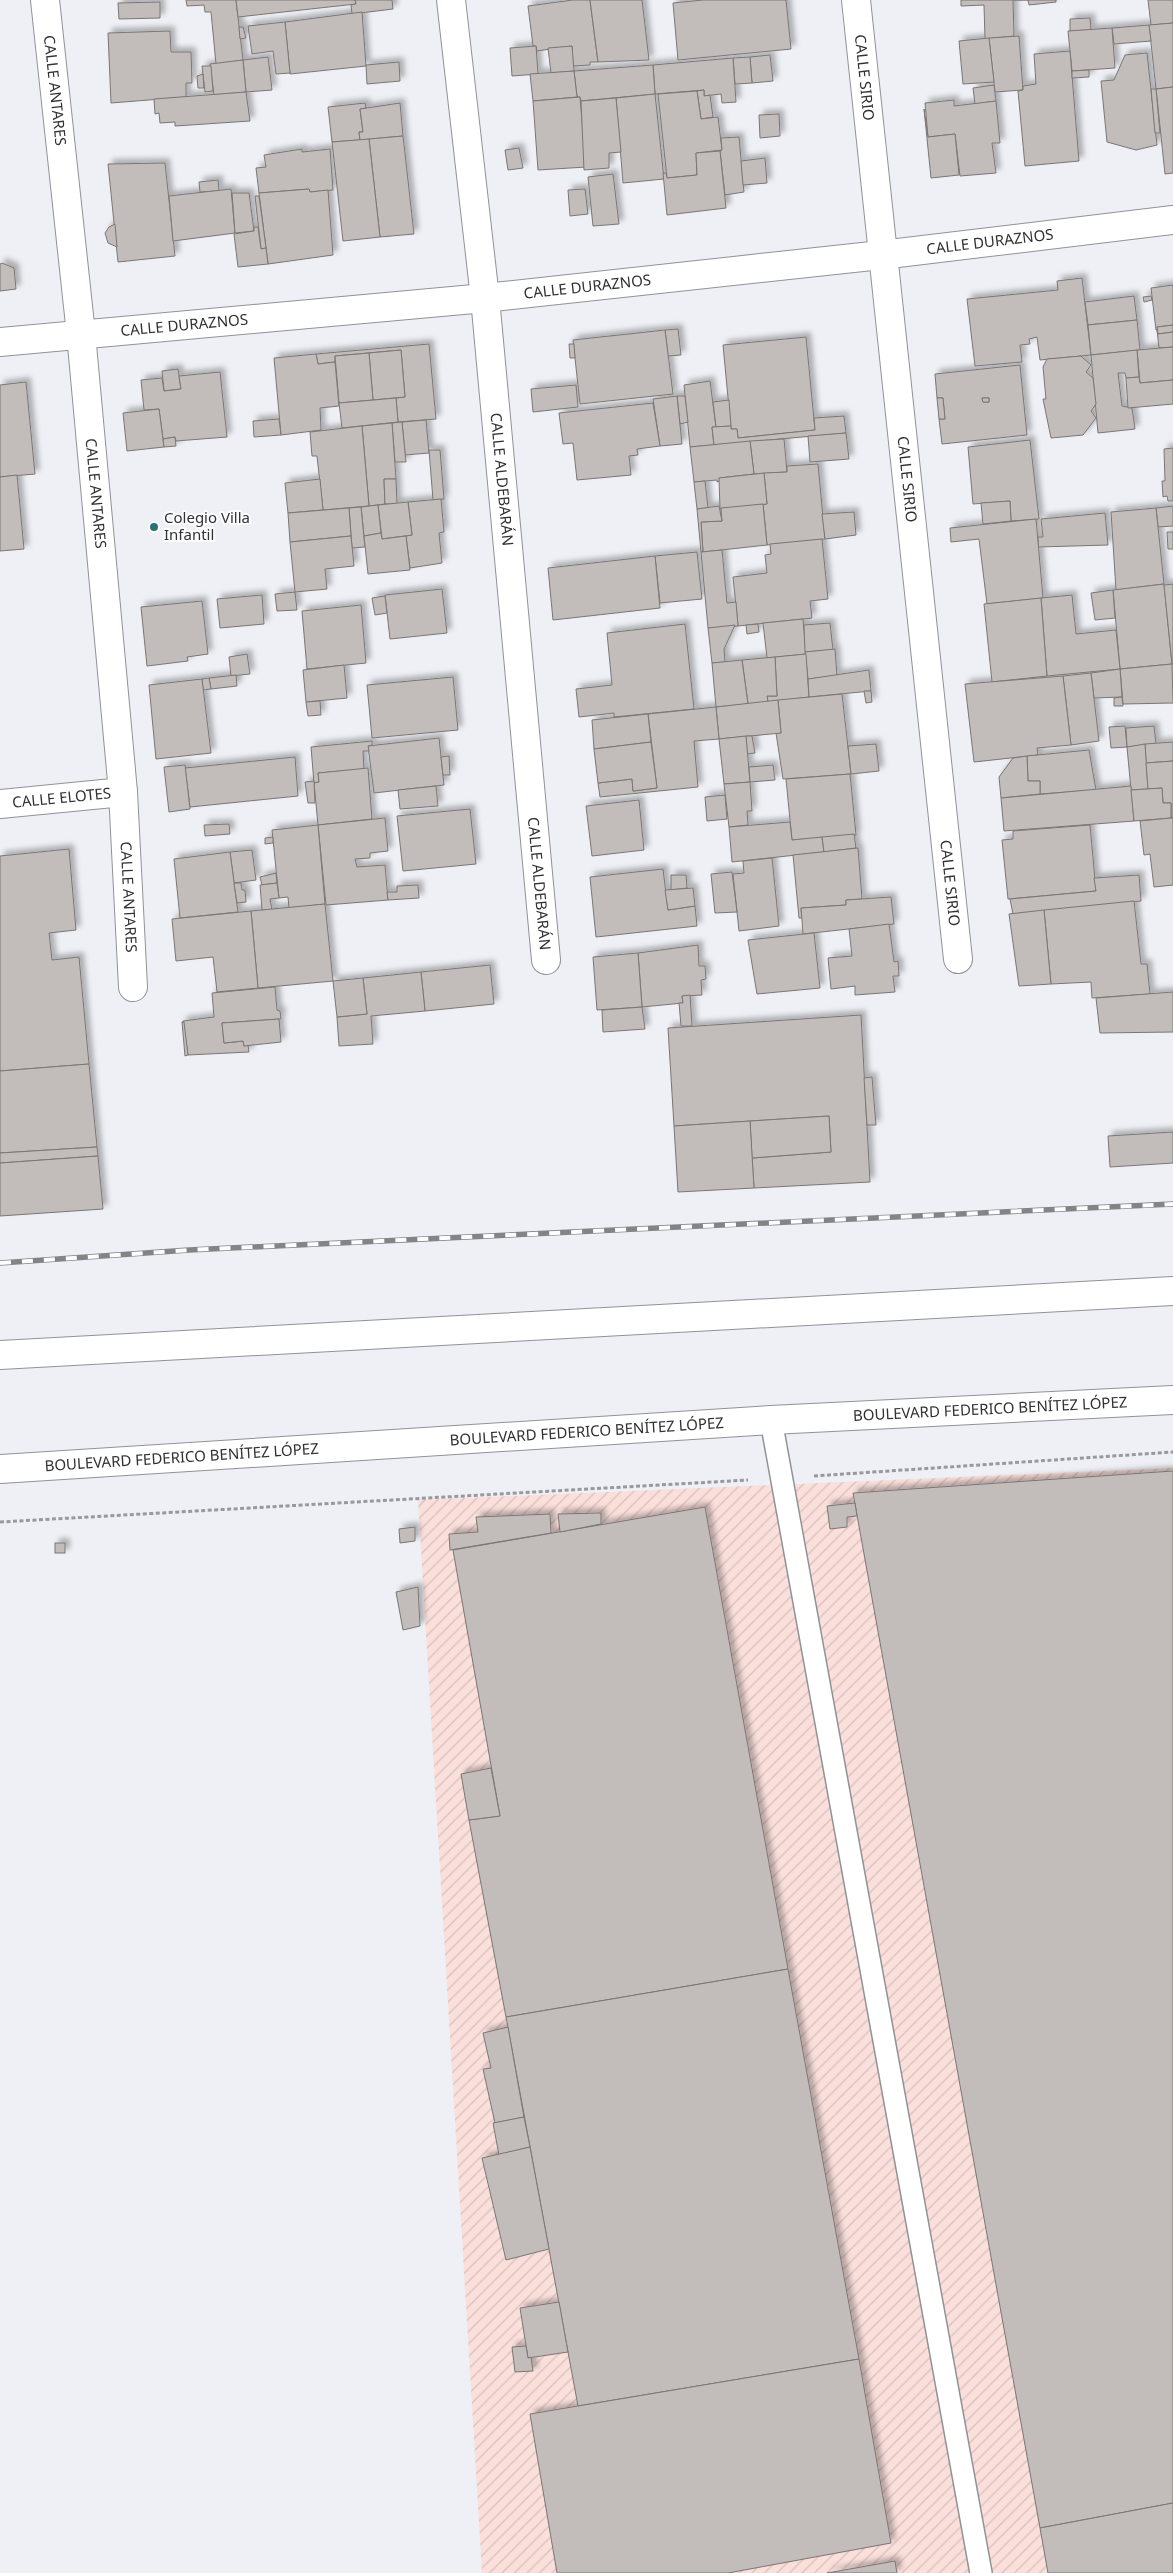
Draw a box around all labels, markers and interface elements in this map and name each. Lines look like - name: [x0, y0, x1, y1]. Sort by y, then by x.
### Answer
- street label: CALLE SIRIO: [851, 33, 880, 122]
- street label: CALLE ANTARES: [40, 34, 72, 147]
- street label: CALLE DURAZNOS: [925, 223, 1054, 258]
- street label: CALLE DURAZNOS: [523, 269, 652, 303]
- street label: CALLE DURAZNOS: [120, 309, 249, 340]
- street label: CALLE ALDEBARÁN: [487, 412, 519, 547]
- street label: CALLE SIRIO: [893, 435, 922, 523]
- street label: CALLE ANTARES: [82, 437, 112, 549]
- place label: Colegio Villa Infantil: [164, 507, 250, 544]
- marker: Colegio Villa Infantil: [148, 521, 160, 533]
- street label: CALLE ELOTES: [11, 782, 112, 812]
- street label: CALLE ALDEBARÁN: [524, 816, 556, 951]
- street label: CALLE SIRIO: [936, 839, 965, 927]
- street label: CALLE ANTARES: [117, 841, 142, 953]
- street label: BOULEVARD FEDERICO BENÍTEZ LÓPEZ: [852, 1391, 1128, 1425]
- street label: BOULEVARD FEDERICO BENÍTEZ LÓPEZ: [449, 1412, 724, 1449]
- street label: BOULEVARD FEDERICO BENÍTEZ LÓPEZ: [44, 1438, 319, 1475]

